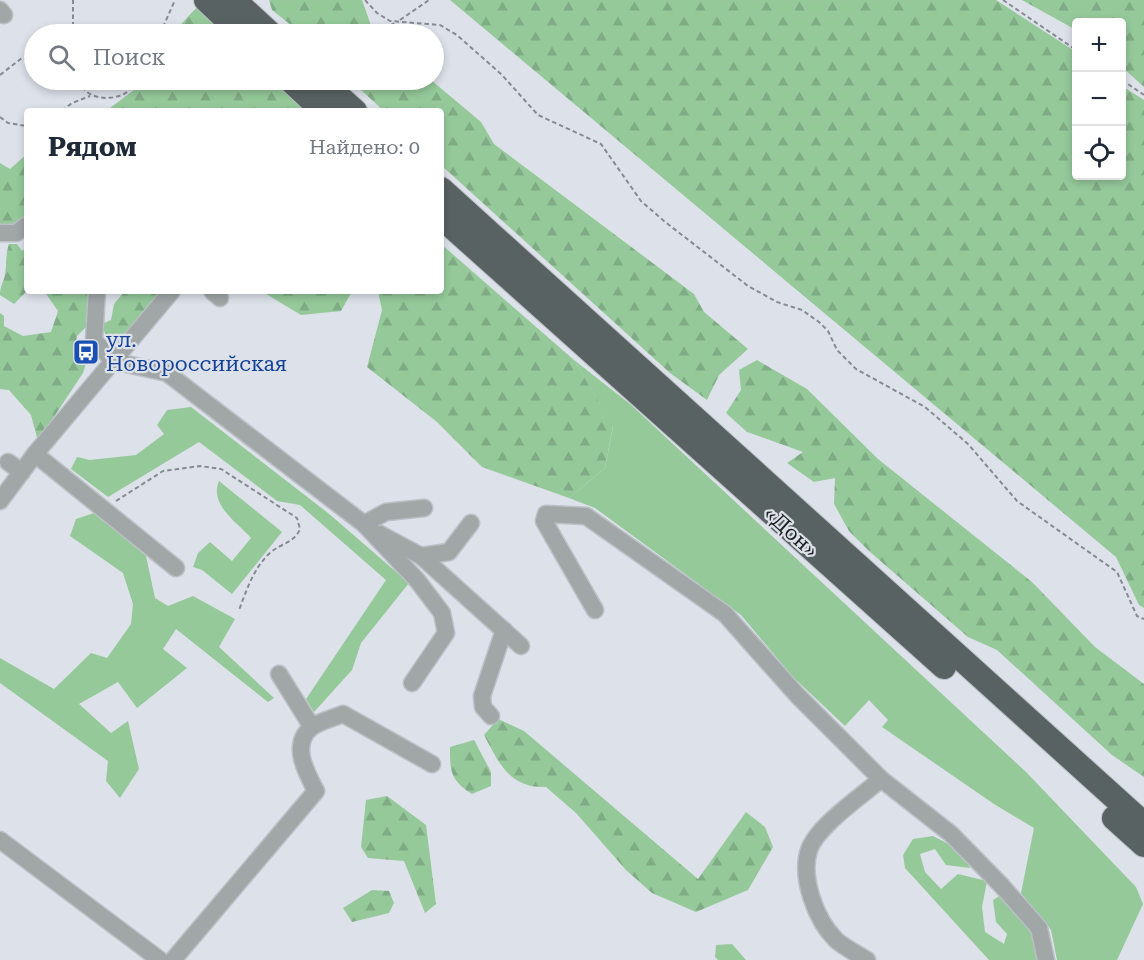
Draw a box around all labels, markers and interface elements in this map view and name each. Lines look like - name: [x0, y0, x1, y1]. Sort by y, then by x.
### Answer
- map controls: [1072, 18, 1126, 180]
- button: +: [1072, 18, 1126, 72]
- search box: [24, 24, 444, 90]
- icon: search: [45, 41, 78, 74]
- text: Поиск: [93, 45, 165, 70]
- button: −: [1072, 72, 1126, 126]
- button: locate: [1072, 126, 1126, 180]
- text: Рядом: [48, 132, 137, 162]
- text: Найдено: 0: [309, 135, 420, 159]
- place label: ул. Новороссийская: [106, 328, 287, 376]
- bus stop icon: ул. Новороссийская: [71, 337, 101, 367]
- street label: «Дон»: [759, 502, 823, 562]

